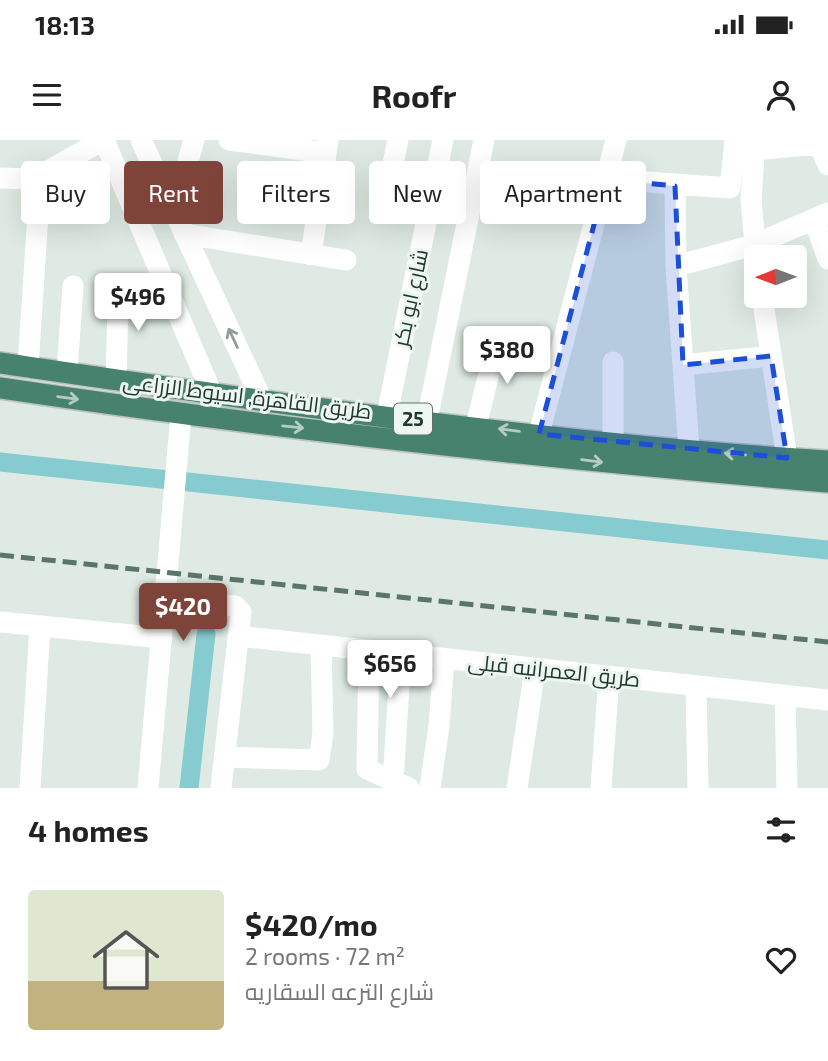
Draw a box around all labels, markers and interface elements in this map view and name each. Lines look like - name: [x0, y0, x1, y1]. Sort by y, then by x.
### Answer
- text: 18:13: [35, 9, 95, 40]
- icon: menu: [28, 76, 66, 114]
- text: Roofr: [372, 76, 456, 114]
- icon: person: [762, 76, 800, 114]
- chip: Buy: [21, 161, 110, 224]
- chip: Rent: [124, 161, 223, 224]
- chip: Filters: [237, 161, 355, 224]
- chip: New: [369, 161, 466, 224]
- chip: Apartment: [480, 161, 646, 224]
- north arrow: [744, 245, 807, 308]
- map controls: [744, 245, 807, 308]
- street label: شارع ابو بكر: [387, 247, 435, 350]
- pin: $496: [97, 274, 179, 333]
- text: $496: [110, 282, 166, 310]
- pin: $380: [466, 327, 548, 386]
- one-way arrow: [226, 328, 239, 350]
- text: $380: [479, 335, 535, 363]
- street label: طريق القاهرة, اسيوط الزراعى: [121, 368, 373, 425]
- one-way arrow: [56, 392, 78, 405]
- road number: 25: [394, 404, 432, 434]
- one-way arrow: [281, 421, 304, 434]
- one-way arrow: [498, 424, 521, 437]
- one-way arrow: [725, 447, 747, 460]
- one-way arrow: [580, 455, 603, 468]
- pin: $420: [142, 584, 224, 643]
- text: $420: [155, 592, 211, 620]
- pin: $656: [349, 640, 431, 700]
- street label: طريق العمرانيه قبلى: [467, 648, 642, 693]
- text: $656: [363, 649, 417, 677]
- icon: filters: [762, 811, 800, 849]
- text: 4 homes: [28, 812, 149, 848]
- text: $420/mo: [245, 906, 378, 942]
- icon: home: [84, 918, 168, 1002]
- icon: heart: [762, 941, 800, 979]
- text: 2 rooms · 72 m²: [245, 942, 405, 970]
- text: شارع الترعه السقاريه: [245, 977, 434, 1005]

